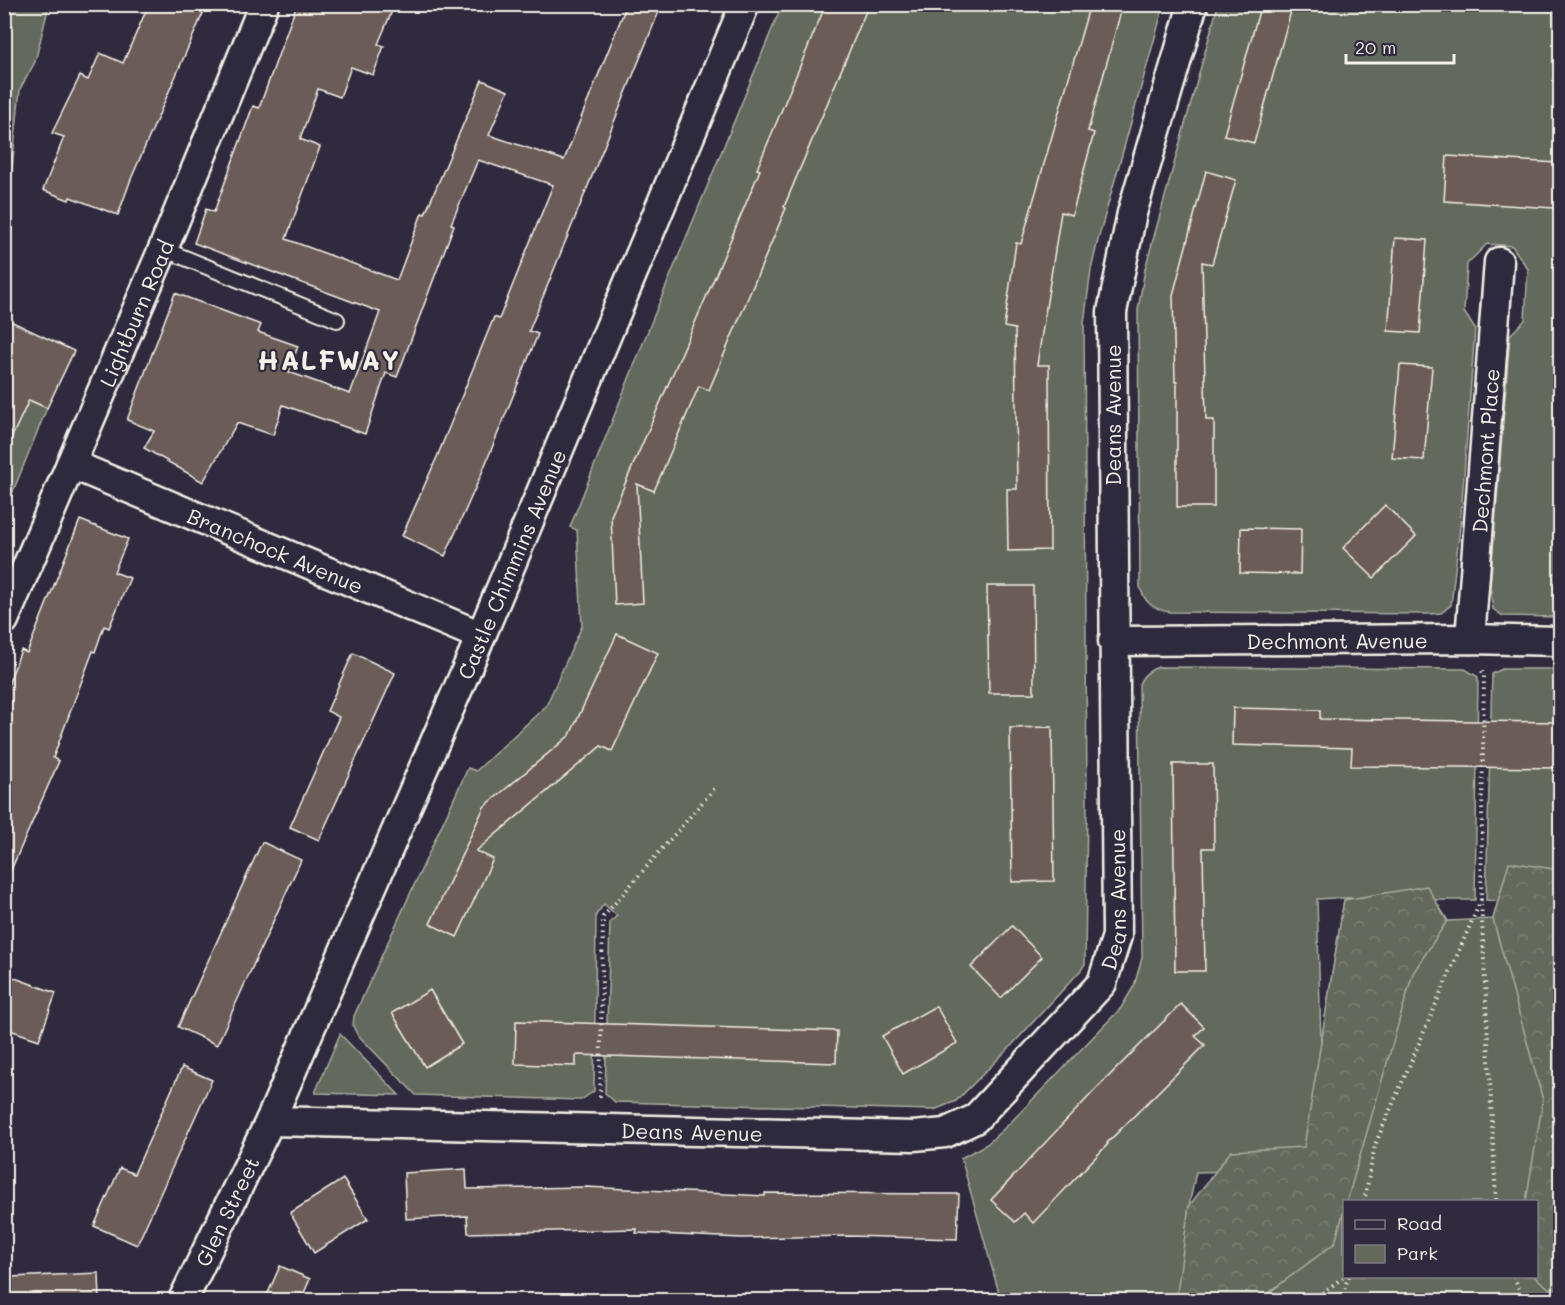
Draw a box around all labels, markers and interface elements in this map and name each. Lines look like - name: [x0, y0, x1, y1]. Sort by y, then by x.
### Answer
- scale bar: [1346, 27, 1454, 65]
- text: 20 m: [1355, 35, 1396, 59]
- street label: Lightburn Road: [92, 236, 179, 390]
- district label: HALFWAY: [257, 342, 401, 377]
- street label: Deans Avenue: [1099, 344, 1126, 486]
- street label: Dechmont Place: [1465, 367, 1504, 534]
- street label: Castle Chimmins Avenue: [450, 445, 571, 683]
- street label: Branchock Avenue: [184, 501, 368, 599]
- street label: Dechmont Avenue: [1246, 626, 1428, 654]
- street label: Deans Avenue: [1094, 829, 1132, 973]
- street label: Deans Avenue: [621, 1116, 763, 1146]
- street label: Glen Street: [188, 1152, 264, 1270]
- legend: [1343, 1200, 1538, 1278]
- text: Road: [1397, 1211, 1442, 1235]
- text: Park: [1397, 1241, 1438, 1265]

